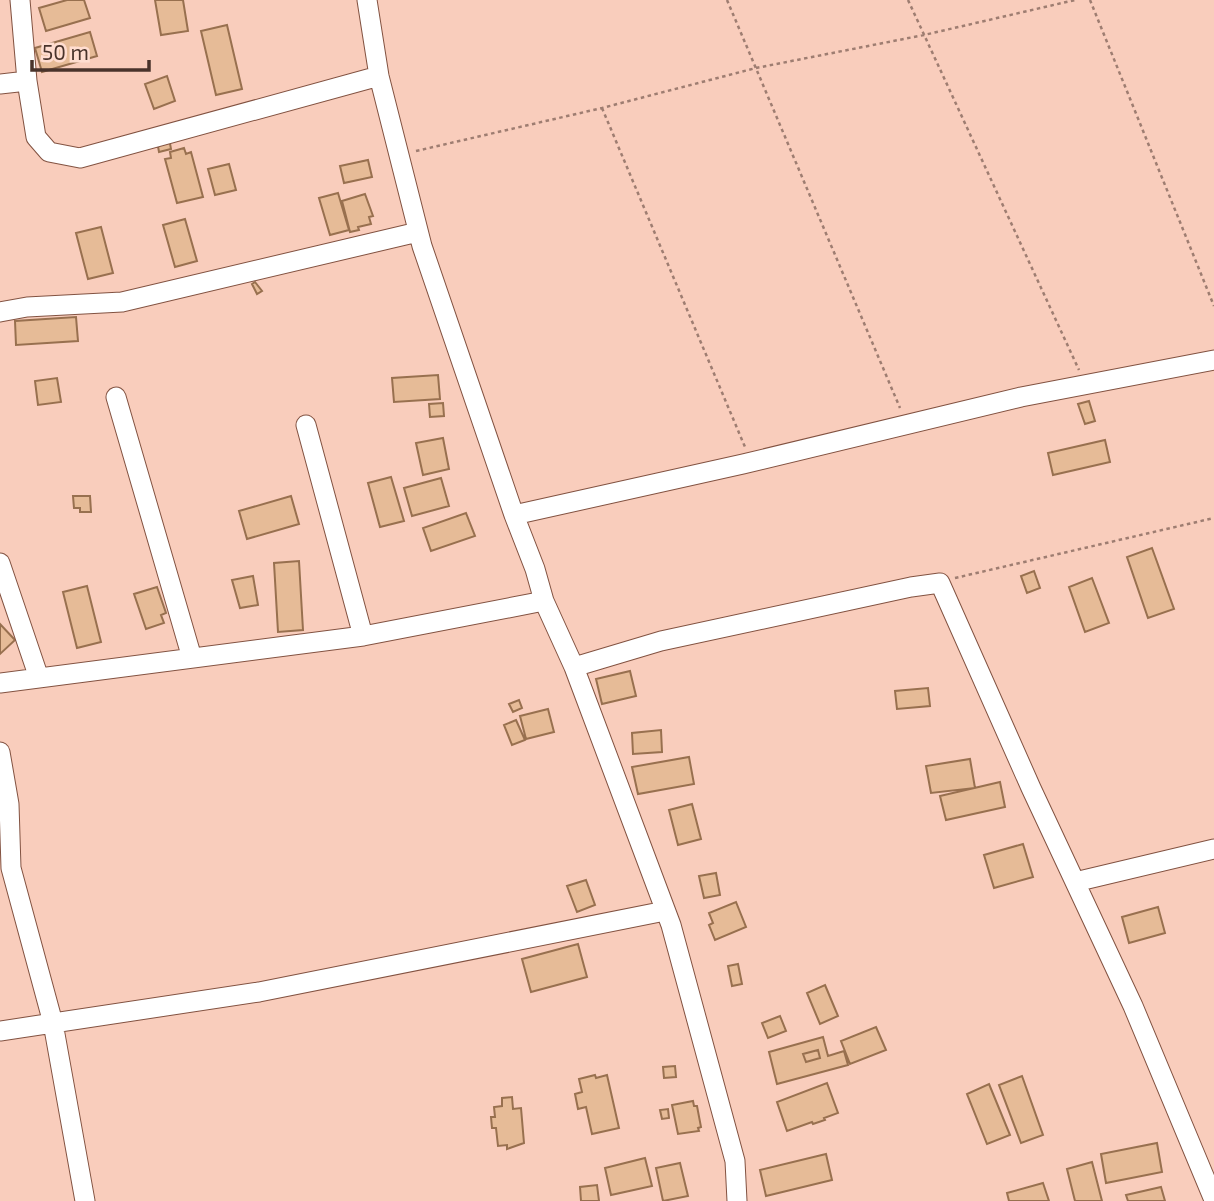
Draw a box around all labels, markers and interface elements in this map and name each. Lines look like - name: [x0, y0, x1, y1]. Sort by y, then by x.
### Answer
- scale bar: [32, 28, 149, 72]
- text: 50 m: [42, 39, 89, 64]

